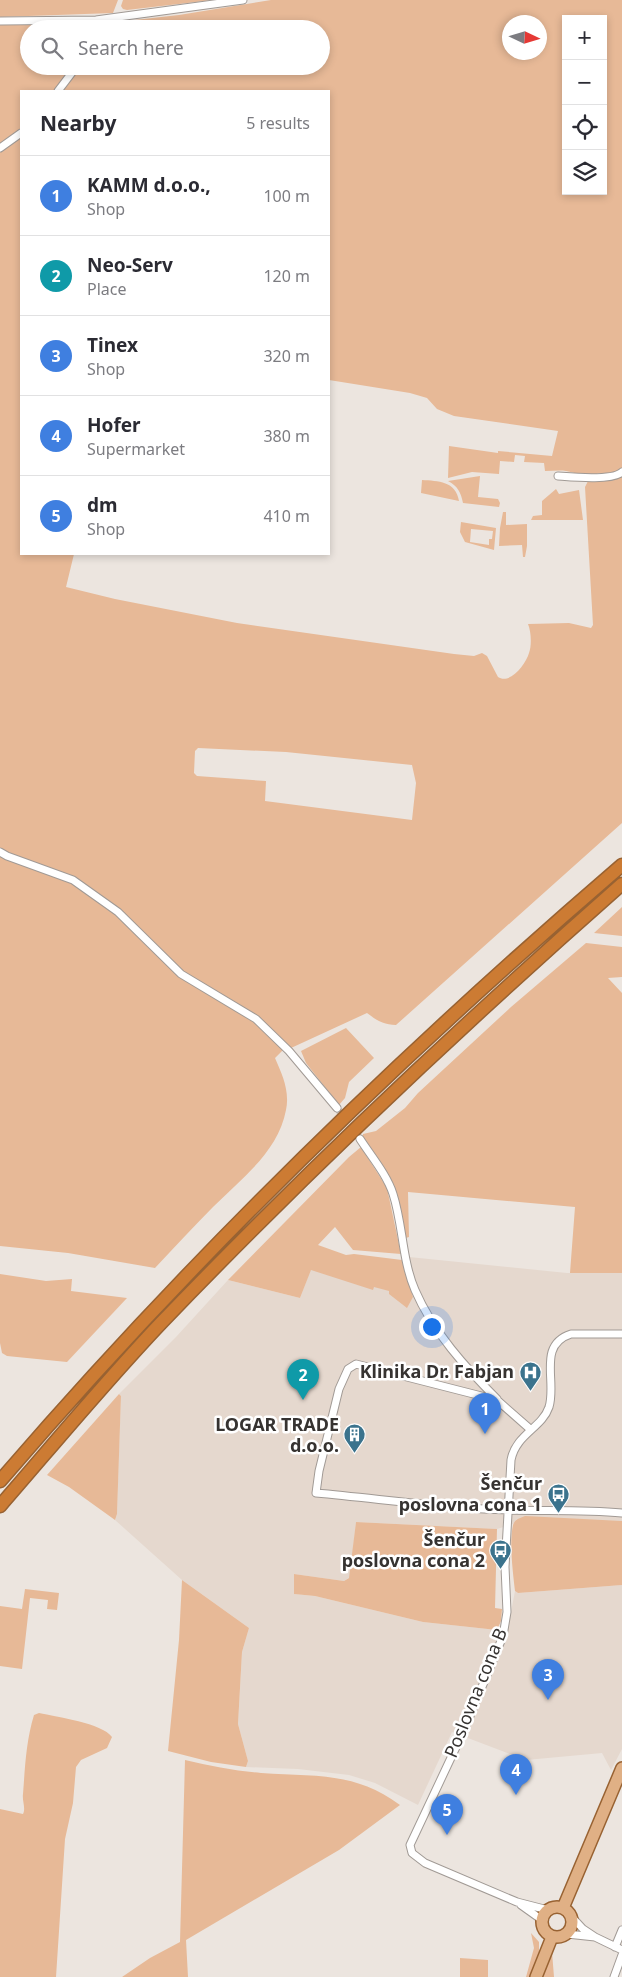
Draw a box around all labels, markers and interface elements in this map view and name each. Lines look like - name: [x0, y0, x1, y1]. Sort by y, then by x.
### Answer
- north arrow: [502, 15, 547, 60]
- map controls: [562, 15, 607, 195]
- button: +: [562, 15, 607, 60]
- search box: [20, 20, 330, 75]
- icon: search: [38, 34, 66, 62]
- text: Search here: [78, 35, 184, 61]
- button: −: [562, 60, 607, 105]
- button: locate: [562, 105, 607, 150]
- text: Nearby: [40, 109, 116, 137]
- text: 5 results: [246, 112, 310, 134]
- button: layers: [562, 150, 607, 195]
- text: KAMM d.o.o.,: [87, 172, 211, 198]
- text: 1: [51, 185, 61, 207]
- text: 100 m: [263, 185, 310, 207]
- text: Shop: [87, 198, 125, 220]
- text: Neo-Serv: [87, 252, 173, 278]
- text: 2: [51, 265, 61, 287]
- text: 120 m: [263, 265, 310, 287]
- text: Place: [87, 278, 127, 300]
- text: Tinex: [87, 332, 138, 358]
- text: 3: [51, 345, 61, 367]
- text: 320 m: [263, 345, 310, 367]
- text: Shop: [87, 358, 125, 380]
- text: Hofer: [87, 412, 141, 438]
- text: 4: [51, 425, 61, 447]
- text: 380 m: [263, 425, 310, 447]
- text: Supermarket: [87, 438, 185, 460]
- text: dm: [87, 492, 118, 518]
- text: 5: [51, 505, 61, 527]
- text: 410 m: [263, 505, 310, 527]
- text: Shop: [87, 518, 125, 540]
- your location: [419, 1314, 445, 1340]
- pin: 2: [287, 1359, 319, 1400]
- place label: Klinika Dr. Fabjan: [360, 1359, 514, 1383]
- hospital icon: Klinika Dr. Fabjan: [518, 1360, 542, 1391]
- pin: 1: [469, 1393, 501, 1434]
- place label: LOGAR TRADE d.o.o.: [215, 1412, 339, 1457]
- building icon: LOGAR TRADE d.o.o.: [343, 1423, 367, 1454]
- place label: Šenčur poslovna cona 1: [399, 1471, 542, 1516]
- bus stop icon: Šenčur poslovna cona 1: [546, 1482, 570, 1513]
- place label: Šenčur poslovna cona 2: [342, 1527, 485, 1572]
- bus stop icon: Šenčur poslovna cona 2: [489, 1538, 513, 1569]
- street label: Poslovna cona B: [438, 1624, 512, 1761]
- pin: 3: [532, 1659, 564, 1700]
- pin: 4: [500, 1754, 532, 1795]
- pin: 5: [431, 1794, 463, 1835]

